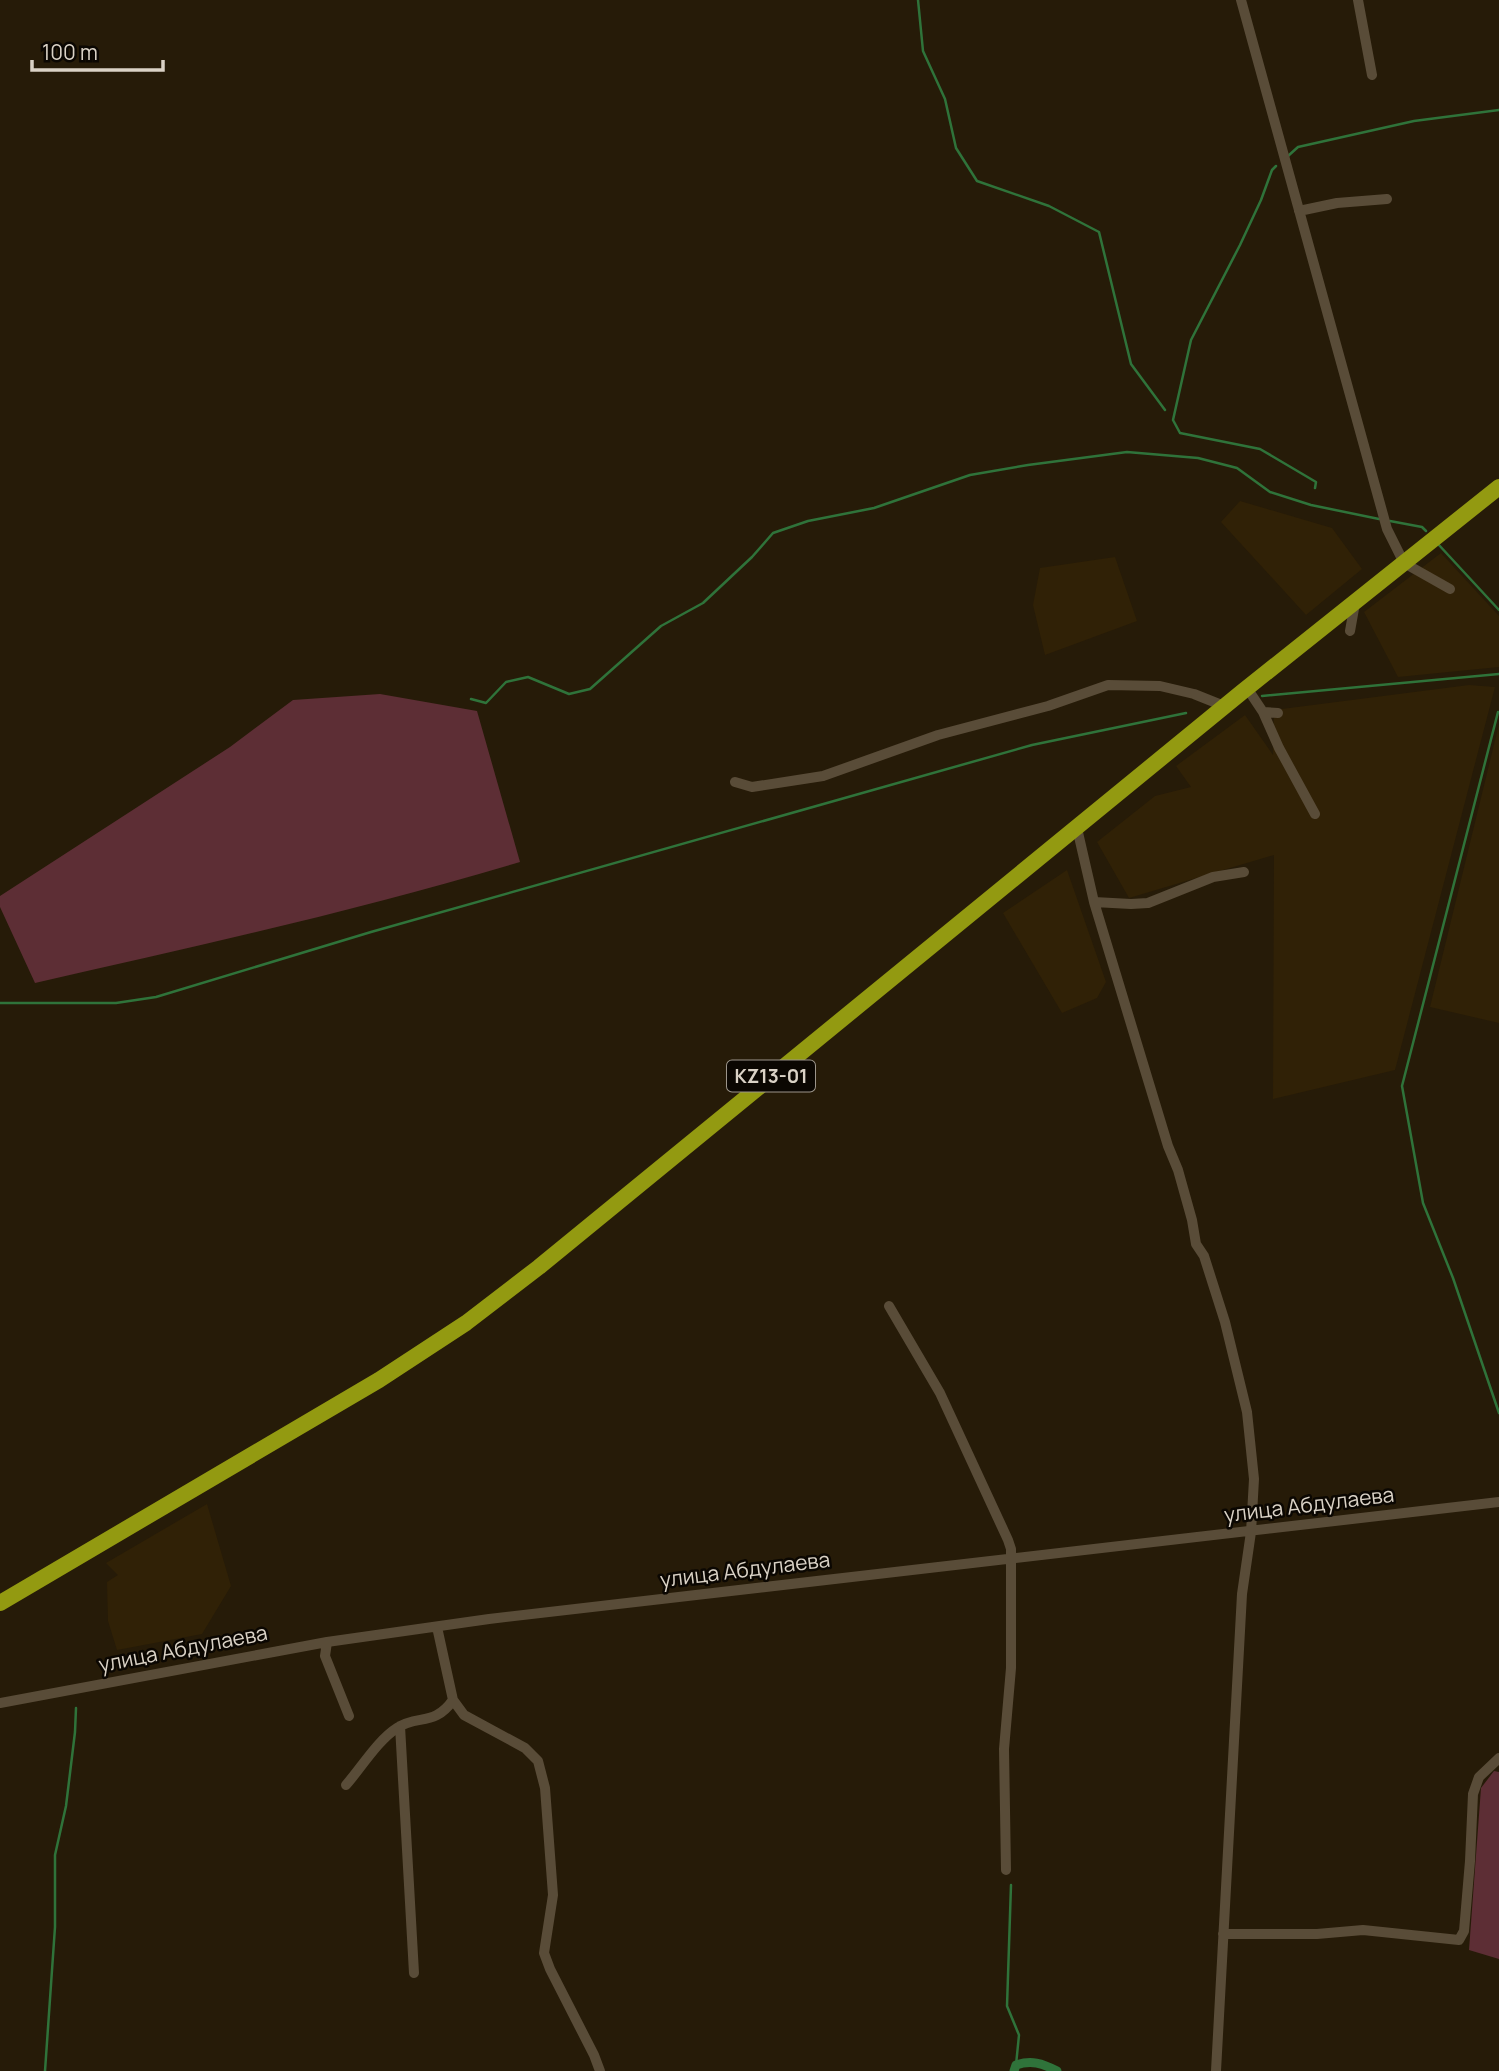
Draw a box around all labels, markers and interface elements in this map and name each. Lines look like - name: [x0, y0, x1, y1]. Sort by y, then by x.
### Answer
- scale bar: [32, 28, 163, 72]
- text: 100 m: [42, 38, 98, 66]
- road number: KZ13-01: [727, 1060, 815, 1092]
- street label: улица Абдулаева: [1222, 1480, 1396, 1528]
- street label: улица Абдулаева: [658, 1545, 832, 1593]
- street label: улица Абдулаева: [96, 1618, 270, 1678]

